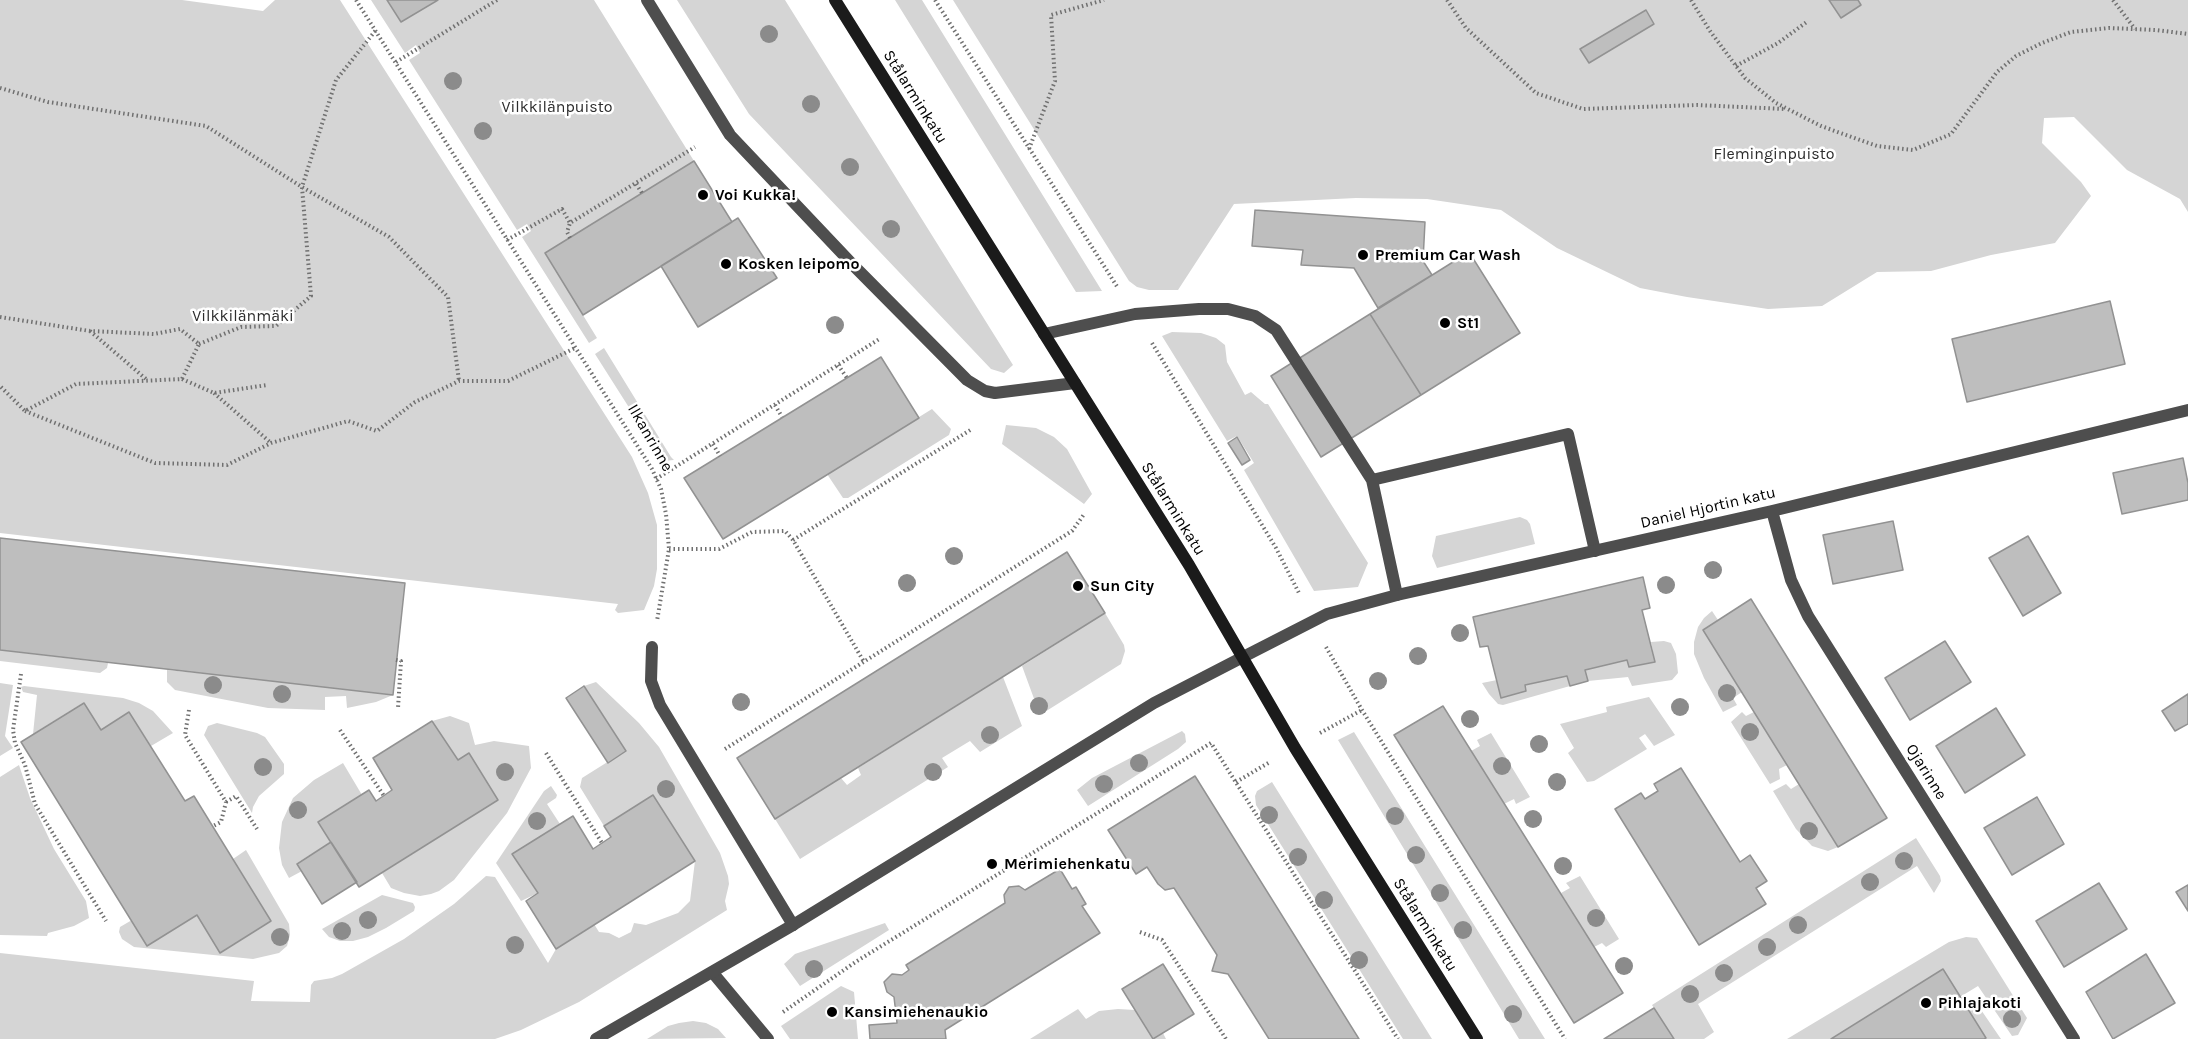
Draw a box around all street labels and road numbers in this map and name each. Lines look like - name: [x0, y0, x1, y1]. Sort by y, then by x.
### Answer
- street label: Stålarminkatu: [879, 47, 951, 147]
- street label: Ilkanrinne: [623, 401, 677, 475]
- street label: Stålarminkatu: [1137, 459, 1209, 559]
- street label: Daniel Hjortin katu: [1638, 483, 1778, 533]
- street label: Ojarinne: [1901, 741, 1951, 803]
- street label: Stålarminkatu: [1389, 875, 1461, 975]

